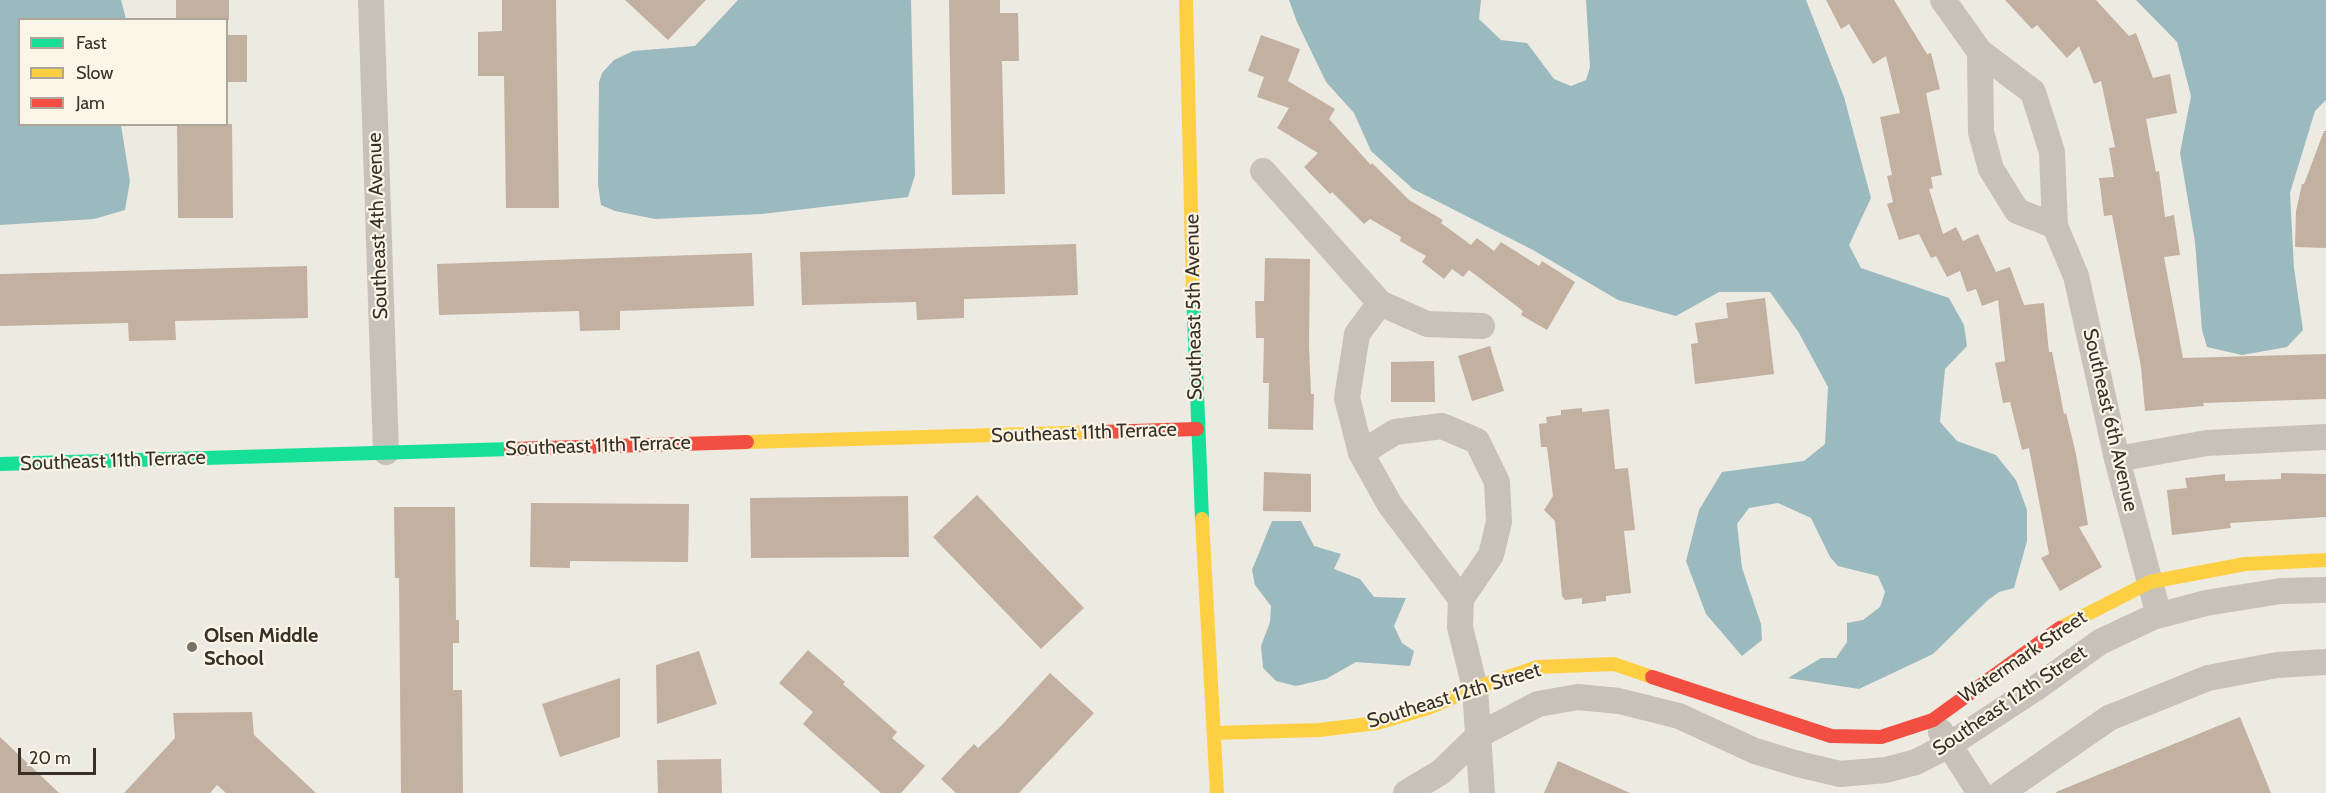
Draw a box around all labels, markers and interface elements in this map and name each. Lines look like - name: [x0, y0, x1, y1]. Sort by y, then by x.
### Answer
- legend: [18, 18, 228, 126]
- text: Fast: [76, 32, 107, 54]
- text: Slow: [76, 62, 113, 84]
- text: Jam: [76, 92, 105, 114]
- street label: Southeast 4th Avenue: [363, 132, 393, 320]
- street label: Southeast 5th Avenue: [1180, 214, 1208, 400]
- street label: Southeast 6th Avenue: [2077, 326, 2143, 514]
- street label: Southeast 11th Terrace: [991, 418, 1177, 448]
- street label: Southeast 11th Terrace: [505, 431, 691, 461]
- street label: Southeast 11th Terrace: [20, 446, 206, 476]
- street label: Watermark Street: [1955, 605, 2091, 709]
- place label: Olsen Middle School: [204, 624, 318, 671]
- marker: Olsen Middle School: [185, 640, 199, 654]
- street label: Southeast 12th Street: [1928, 641, 2092, 761]
- street label: Southeast 12th Street: [1364, 658, 1544, 734]
- scale bar: [21, 736, 99, 774]
- text: 20 m: [29, 747, 71, 769]

